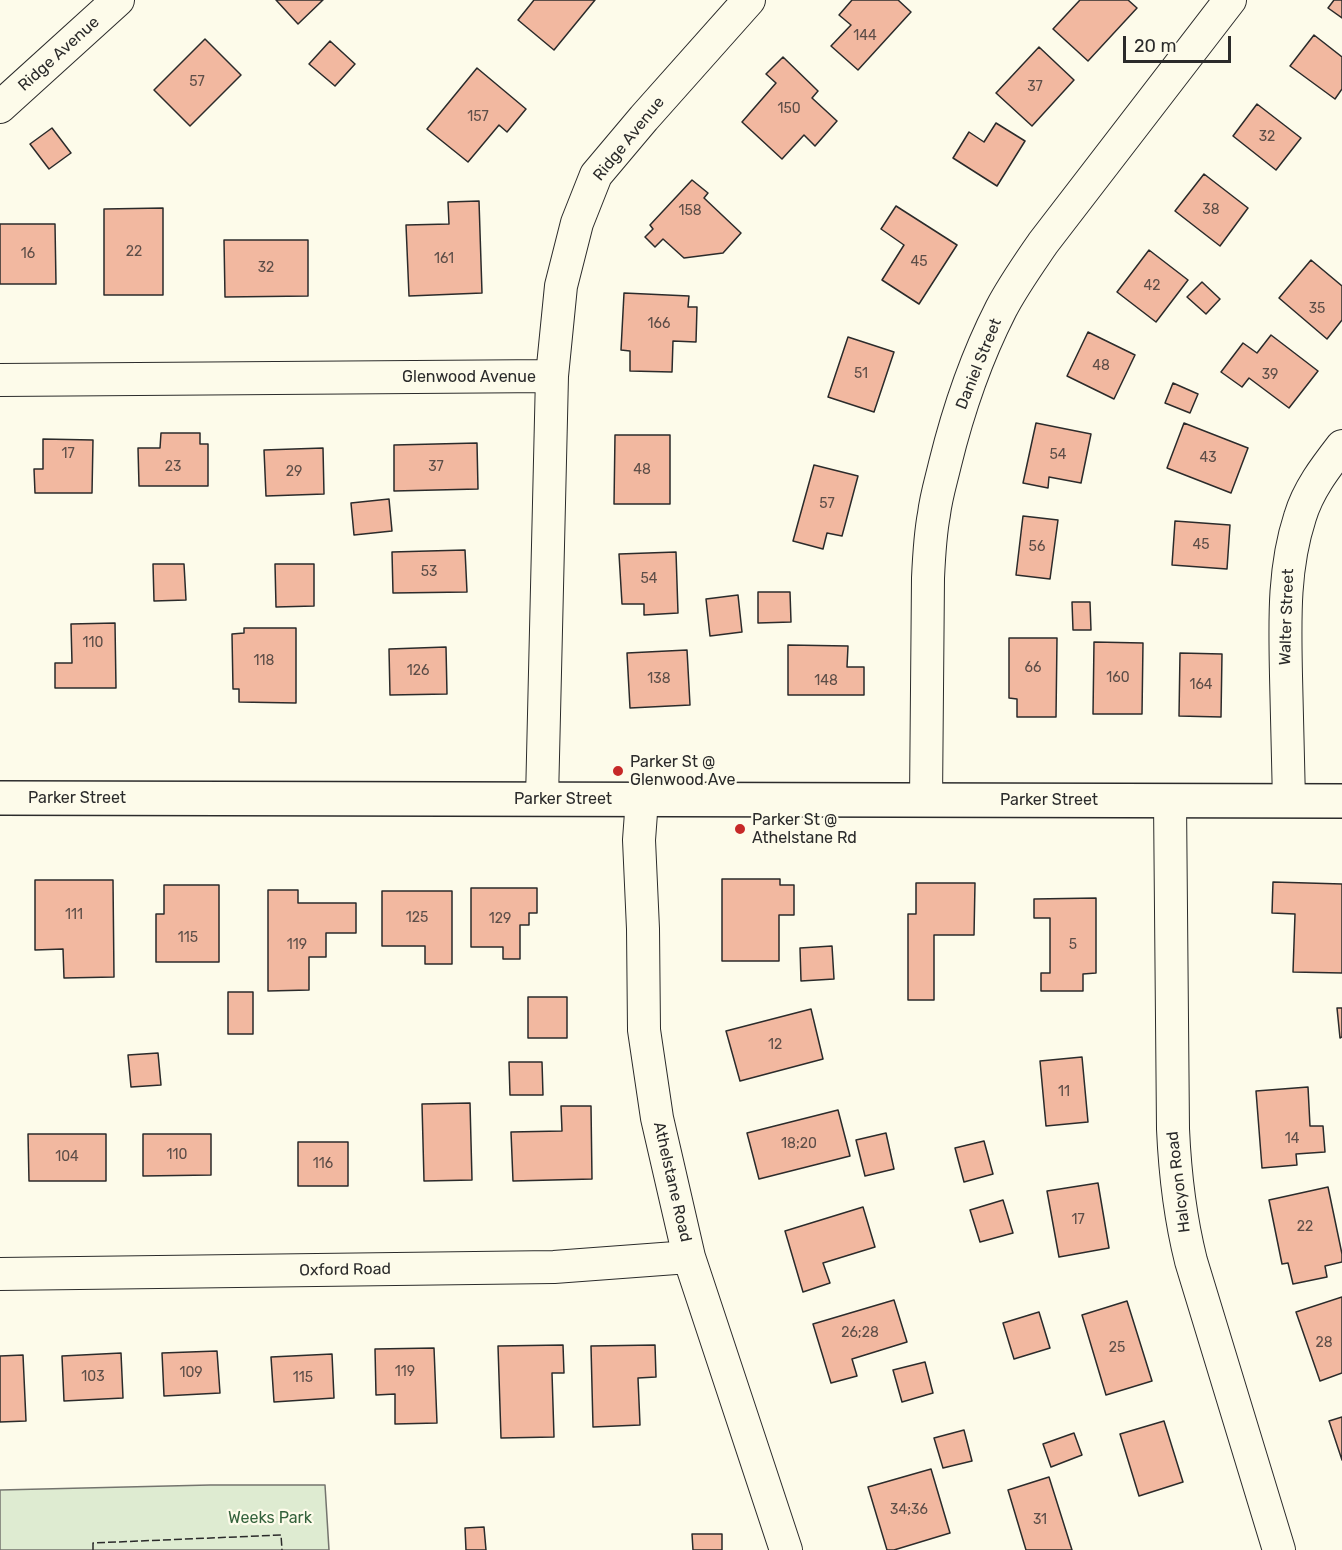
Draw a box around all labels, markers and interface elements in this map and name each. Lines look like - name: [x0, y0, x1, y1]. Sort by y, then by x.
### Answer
- street label: Ridge Avenue: [15, 13, 103, 95]
- scale bar: [1126, 24, 1234, 62]
- house number: 144: [853, 28, 877, 44]
- text: 20 m: [1134, 35, 1176, 57]
- house number: 57: [189, 74, 205, 90]
- house number: 37: [1027, 79, 1043, 95]
- street label: Ridge Avenue: [589, 93, 669, 185]
- house number: 150: [777, 101, 801, 117]
- house number: 157: [467, 109, 489, 125]
- house number: 32: [1259, 129, 1275, 145]
- house number: 38: [1202, 202, 1220, 218]
- house number: 158: [678, 203, 702, 219]
- house number: 22: [126, 244, 142, 260]
- house number: 16: [21, 246, 35, 262]
- house number: 161: [434, 251, 454, 267]
- house number: 45: [910, 254, 928, 270]
- house number: 32: [258, 260, 274, 276]
- house number: 42: [1144, 278, 1160, 294]
- house number: 35: [1309, 301, 1325, 317]
- house number: 166: [648, 316, 670, 332]
- street label: Daniel Street: [952, 316, 1006, 412]
- house number: 48: [1092, 358, 1110, 374]
- house number: 51: [854, 366, 868, 382]
- street label: Glenwood Avenue: [402, 367, 536, 387]
- house number: 39: [1262, 367, 1278, 383]
- house number: 17: [61, 446, 75, 462]
- house number: 54: [1049, 447, 1067, 463]
- house number: 43: [1199, 450, 1217, 466]
- house number: 23: [165, 459, 181, 475]
- house number: 37: [428, 459, 444, 475]
- house number: 48: [633, 462, 651, 478]
- house number: 29: [286, 464, 302, 480]
- house number: 57: [819, 496, 835, 512]
- house number: 45: [1192, 537, 1210, 553]
- house number: 56: [1029, 539, 1045, 555]
- house number: 53: [421, 564, 437, 580]
- street label: Walter Street: [1276, 568, 1298, 666]
- house number: 54: [640, 571, 658, 587]
- house number: 110: [83, 635, 103, 651]
- house number: 118: [254, 653, 274, 669]
- house number: 66: [1025, 660, 1041, 676]
- house number: 126: [407, 663, 429, 679]
- house number: 160: [1106, 670, 1130, 686]
- house number: 138: [647, 671, 671, 687]
- house number: 148: [814, 673, 838, 689]
- house number: 164: [1189, 677, 1213, 693]
- place label: Parker St @ Glenwood Ave: [630, 752, 735, 790]
- marker: Parker St @ Glenwood Ave: [611, 764, 625, 778]
- street label: Parker Street: [28, 788, 126, 808]
- street label: Parker Street: [514, 789, 612, 809]
- street label: Parker Street: [1000, 790, 1098, 810]
- place label: Parker St @ Athelstane Rd: [752, 810, 857, 848]
- marker: Parker St @ Athelstane Rd: [733, 822, 747, 836]
- house number: 111: [65, 907, 83, 923]
- house number: 125: [406, 910, 428, 926]
- house number: 129: [489, 911, 511, 927]
- house number: 115: [178, 930, 198, 946]
- house number: 119: [287, 937, 307, 953]
- house number: 5: [1069, 937, 1077, 953]
- house number: 12: [768, 1037, 782, 1053]
- house number: 11: [1058, 1084, 1070, 1100]
- street label: Athelstane Road: [649, 1120, 695, 1244]
- street label: Halcyon Road: [1163, 1130, 1195, 1234]
- house number: 14: [1285, 1131, 1299, 1147]
- house number: 18;20: [781, 1136, 817, 1152]
- house number: 110: [167, 1147, 187, 1163]
- house number: 104: [55, 1149, 79, 1165]
- house number: 116: [313, 1156, 333, 1172]
- house number: 17: [1071, 1212, 1085, 1228]
- house number: 22: [1297, 1219, 1313, 1235]
- street label: Oxford Road: [299, 1260, 391, 1280]
- house number: 26;28: [841, 1325, 879, 1341]
- house number: 28: [1315, 1335, 1333, 1351]
- house number: 25: [1109, 1340, 1125, 1356]
- house number: 119: [395, 1364, 415, 1380]
- house number: 109: [179, 1365, 203, 1381]
- house number: 103: [81, 1369, 105, 1385]
- house number: 115: [293, 1370, 313, 1386]
- house number: 34;36: [890, 1502, 928, 1518]
- park label: Weeks Park: [228, 1508, 312, 1528]
- house number: 31: [1033, 1512, 1047, 1528]

